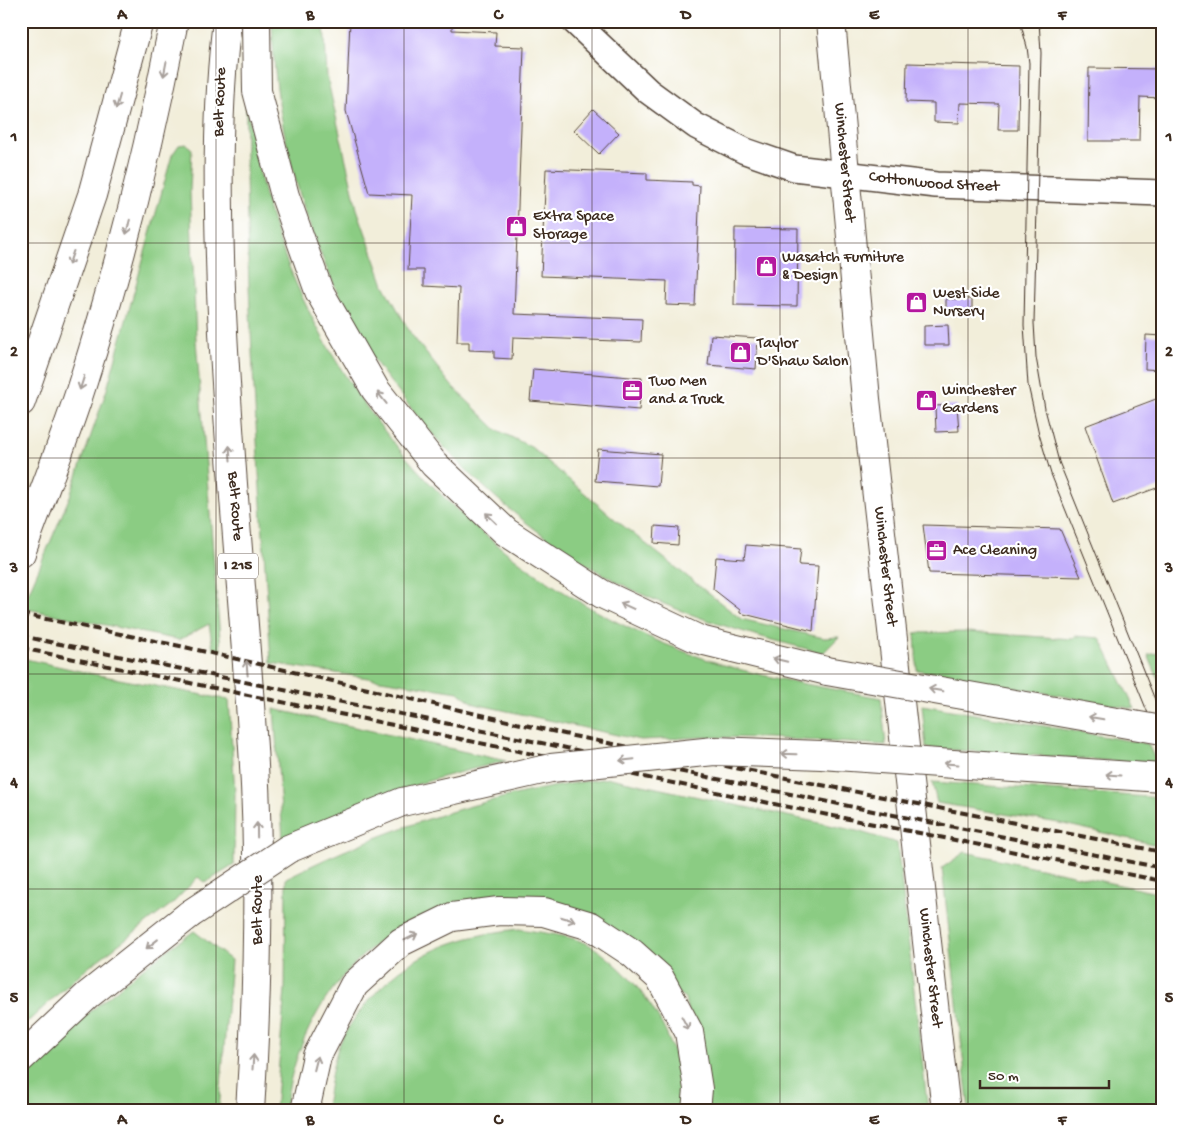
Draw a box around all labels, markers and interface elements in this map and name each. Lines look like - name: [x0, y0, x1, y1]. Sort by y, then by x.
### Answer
- text: A: [116, 7, 128, 26]
- text: B: [305, 7, 315, 26]
- text: C: [493, 7, 504, 26]
- text: D: [679, 7, 692, 26]
- text: E: [869, 7, 880, 26]
- text: F: [1057, 7, 1068, 26]
- one-way arrow: [159, 61, 169, 77]
- street label: Belt Route: [210, 66, 232, 138]
- one-way arrow: [113, 94, 123, 110]
- street label: Winchester Street: [829, 102, 859, 224]
- text: 1: [10, 129, 17, 148]
- text: 1: [1165, 129, 1172, 148]
- street label: Cottonwood Street: [868, 168, 1001, 197]
- place label: Extra Space Storage: [533, 208, 615, 245]
- shop icon: Extra Space Storage: [505, 214, 529, 238]
- one-way arrow: [123, 219, 132, 235]
- one-way arrow: [65, 249, 75, 265]
- place label: Wasatch Furniture & Design: [782, 249, 905, 286]
- shop icon: Wasatch Furniture & Design: [754, 255, 778, 279]
- place label: West Side Nursery: [933, 285, 1000, 322]
- shop icon: West Side Nursery: [905, 291, 929, 315]
- place label: Taylor D'Shaw Salon: [756, 335, 849, 372]
- shop icon: Taylor D'Shaw Salon: [729, 341, 753, 365]
- text: 2: [10, 344, 18, 363]
- text: 2: [1165, 344, 1173, 363]
- place label: Two Men and a Truck: [648, 373, 725, 410]
- one-way arrow: [77, 375, 86, 391]
- office icon: Two Men and a Truck: [621, 379, 645, 403]
- place label: Winchester Gardens: [942, 382, 1017, 419]
- shop icon: Winchester Gardens: [914, 388, 938, 412]
- one-way arrow: [376, 392, 387, 405]
- one-way arrow: [226, 446, 235, 462]
- street label: Belt Route: [222, 470, 247, 542]
- street label: Winchester Street: [869, 506, 901, 628]
- one-way arrow: [485, 512, 498, 524]
- office icon: Ace Cleaning: [925, 539, 949, 563]
- place label: Ace Cleaning: [953, 542, 1037, 561]
- road number: I 215: [218, 554, 258, 578]
- text: 3: [9, 560, 18, 579]
- text: 3: [1164, 560, 1173, 579]
- one-way arrow: [620, 601, 635, 610]
- one-way arrow: [772, 654, 788, 664]
- one-way arrow: [242, 660, 251, 676]
- one-way arrow: [929, 685, 945, 695]
- one-way arrow: [1089, 713, 1105, 723]
- one-way arrow: [781, 749, 797, 758]
- one-way arrow: [619, 755, 635, 765]
- one-way arrow: [943, 759, 959, 768]
- one-way arrow: [1105, 770, 1121, 779]
- text: 4: [9, 775, 18, 794]
- text: 4: [1164, 775, 1173, 794]
- one-way arrow: [252, 822, 262, 838]
- street label: Belt Route: [249, 875, 268, 946]
- street label: Winchester Street: [914, 907, 946, 1030]
- one-way arrow: [559, 914, 575, 924]
- one-way arrow: [404, 932, 419, 942]
- one-way arrow: [146, 939, 159, 950]
- text: 5: [10, 990, 19, 1009]
- text: 5: [1165, 990, 1174, 1009]
- one-way arrow: [681, 1015, 690, 1030]
- one-way arrow: [248, 1054, 257, 1070]
- one-way arrow: [312, 1056, 321, 1072]
- scale bar: [980, 1057, 1109, 1089]
- text: 50 m: [988, 1068, 1019, 1086]
- text: A: [116, 1112, 128, 1131]
- text: B: [305, 1112, 315, 1131]
- text: C: [493, 1112, 504, 1131]
- text: D: [679, 1112, 692, 1131]
- text: E: [869, 1112, 880, 1131]
- text: F: [1057, 1112, 1068, 1131]

